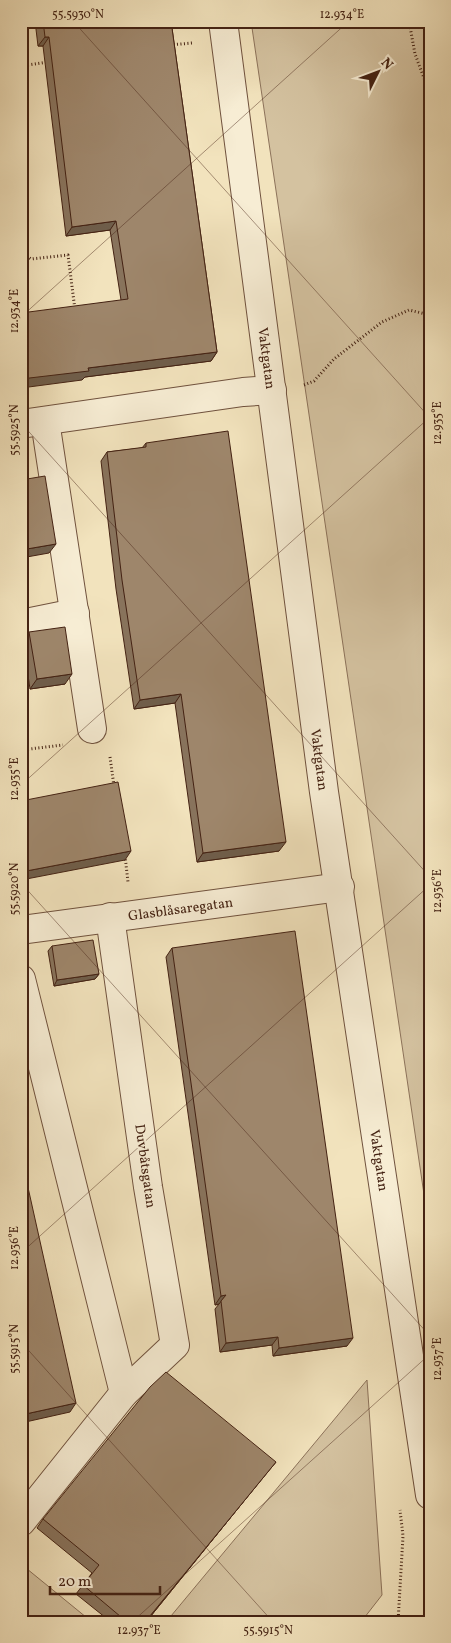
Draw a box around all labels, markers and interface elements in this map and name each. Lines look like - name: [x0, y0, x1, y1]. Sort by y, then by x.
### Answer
- text: 55.5930°N: [52, 7, 104, 23]
- text: 12.934°E: [320, 7, 364, 23]
- north arrow: [354, 48, 404, 98]
- text: N: [376, 54, 397, 74]
- text: 12.934°E: [7, 289, 23, 333]
- street label: Vaktgatan: [252, 326, 279, 390]
- text: 12.935°E: [430, 401, 446, 445]
- text: 55.5925°N: [7, 404, 23, 456]
- street label: Vaktgatan: [305, 728, 332, 792]
- text: 12.935°E: [7, 757, 23, 801]
- text: 55.5920°N: [7, 863, 23, 915]
- text: 12.936°E: [430, 869, 446, 913]
- street label: Glasblåsaregatan: [127, 893, 234, 926]
- street label: Duvbåtsgatan: [129, 1123, 160, 1209]
- street label: Vaktgatan: [364, 1128, 392, 1193]
- text: 12.936°E: [7, 1226, 23, 1270]
- text: 55.5915°N: [7, 1324, 23, 1374]
- text: 12.937°E: [430, 1337, 446, 1381]
- scale bar: [50, 1563, 160, 1595]
- text: 20 m: [58, 1572, 91, 1593]
- text: 12.937°E: [117, 1623, 161, 1639]
- text: 55.5915°N: [243, 1623, 293, 1639]

